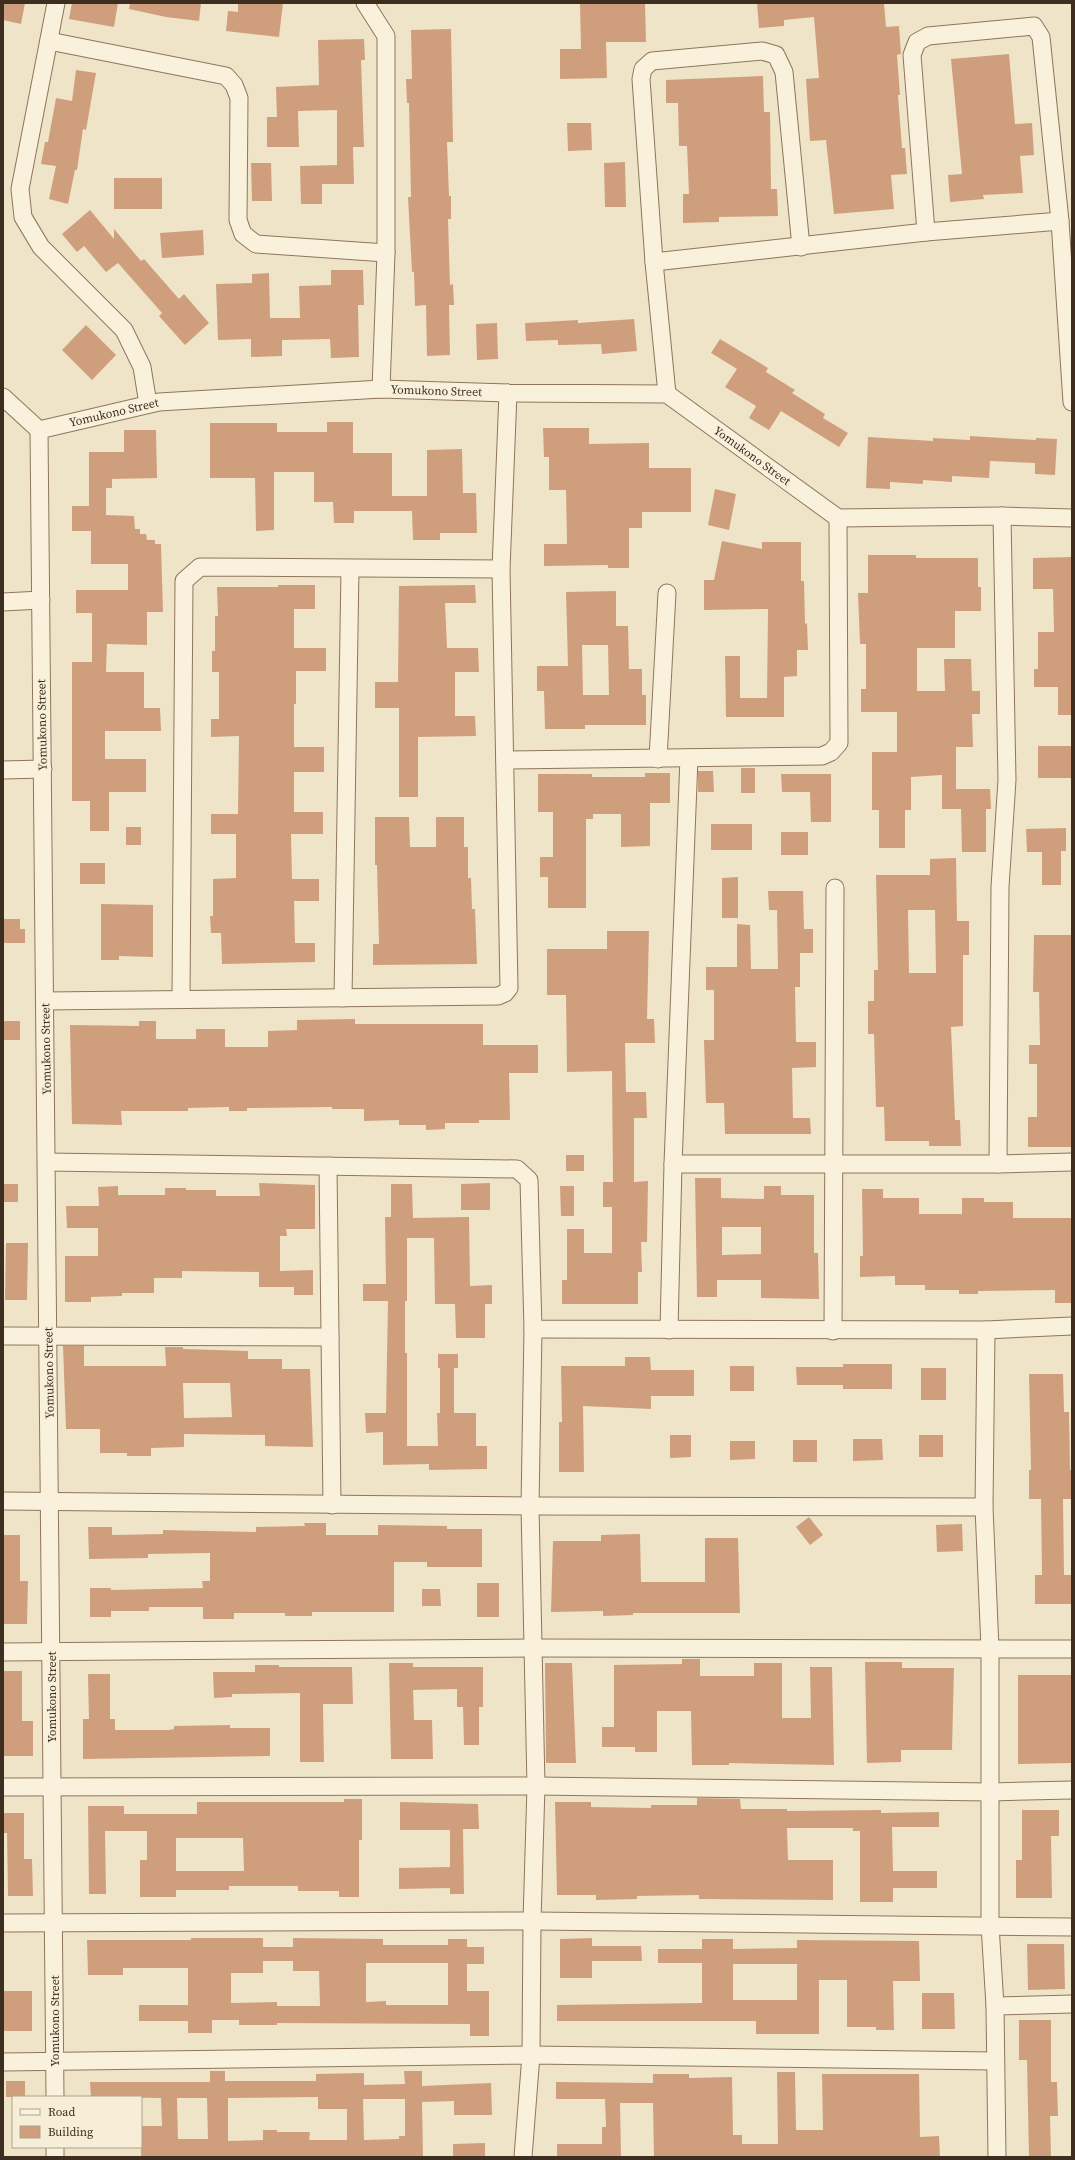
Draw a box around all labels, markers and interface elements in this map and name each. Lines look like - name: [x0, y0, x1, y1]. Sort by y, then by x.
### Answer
- street label: Yomukono Street: [390, 381, 482, 400]
- street label: Yomukono Street: [68, 394, 160, 431]
- street label: Yomukono Street: [710, 422, 794, 489]
- street label: Yomukono Street: [33, 679, 51, 771]
- street label: Yomukono Street: [37, 1003, 55, 1095]
- street label: Yomukono Street: [40, 1327, 58, 1419]
- street label: Yomukono Street: [44, 1651, 60, 1743]
- street label: Yomukono Street: [47, 1975, 63, 2067]
- legend: [12, 2096, 142, 2148]
- text: Road: [48, 2104, 75, 2120]
- text: Building: [48, 2124, 93, 2140]

